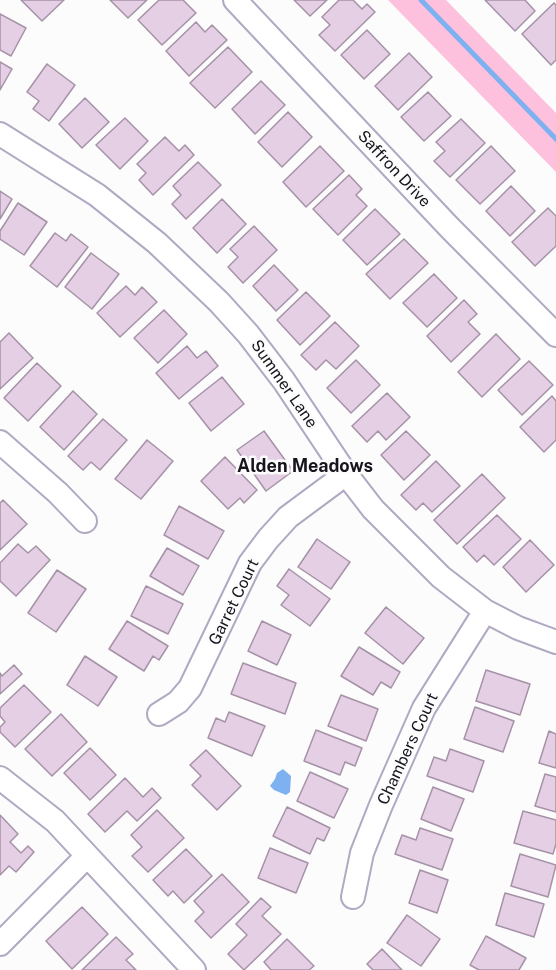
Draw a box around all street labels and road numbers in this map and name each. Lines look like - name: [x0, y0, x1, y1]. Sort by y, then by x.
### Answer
- street label: Saffron Drive: [354, 127, 434, 211]
- street label: Summer Lane: [247, 336, 321, 432]
- street label: Garret Court: [205, 556, 263, 648]
- street label: Chambers Court: [374, 690, 442, 808]

